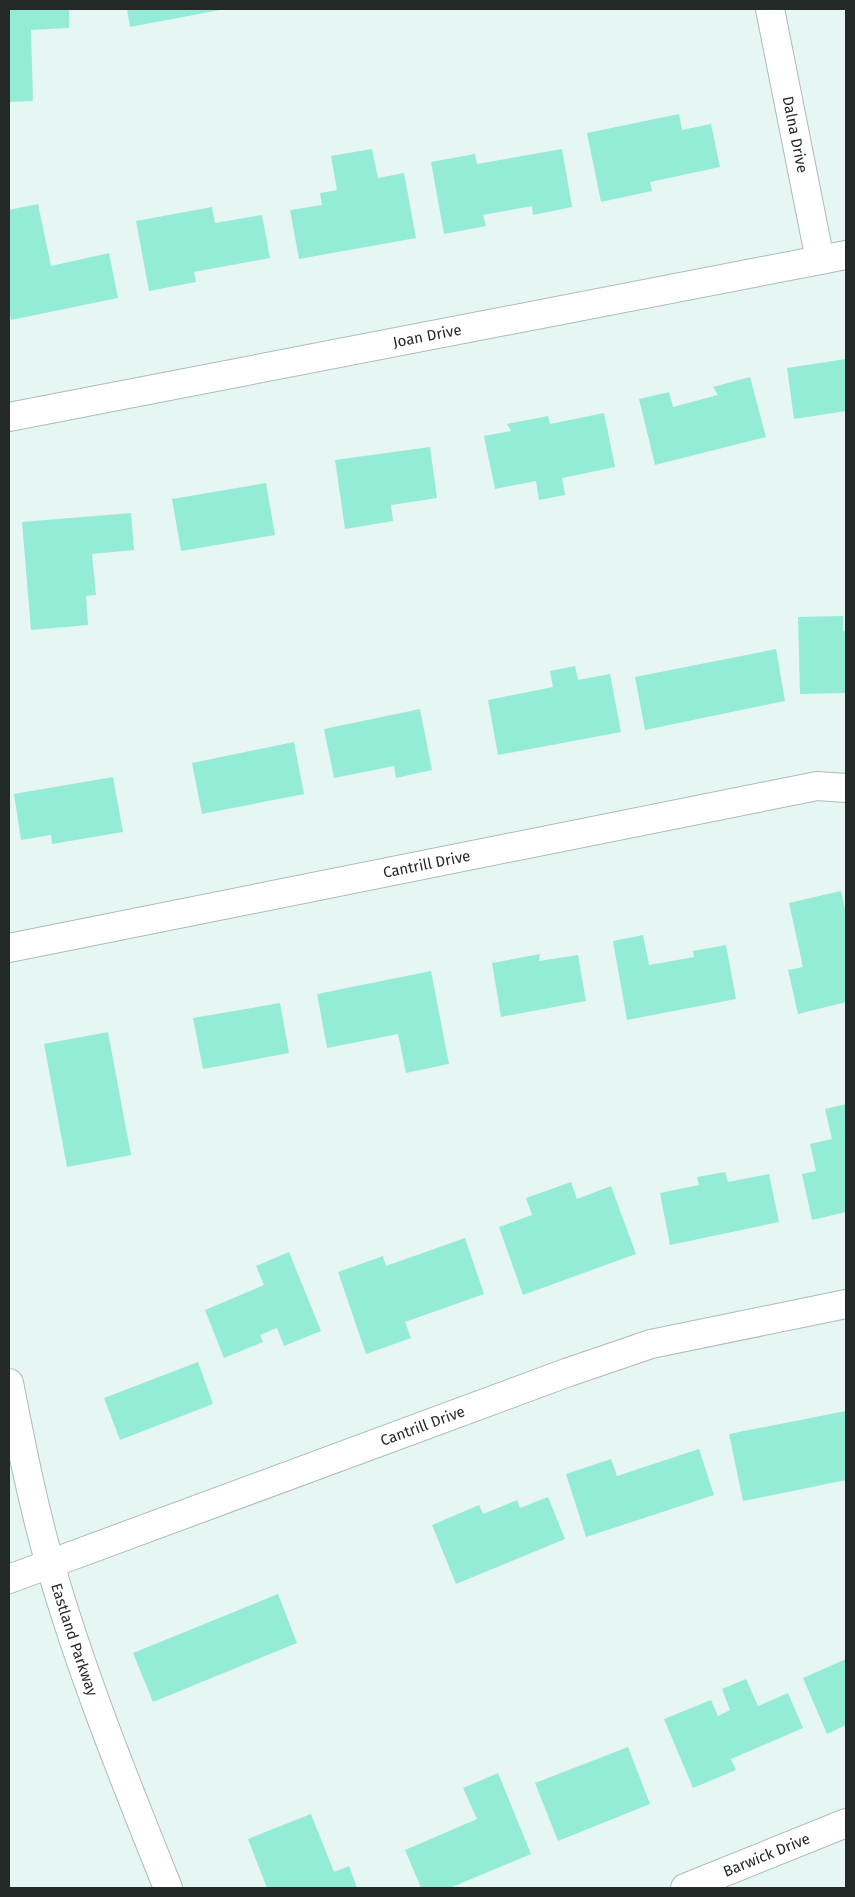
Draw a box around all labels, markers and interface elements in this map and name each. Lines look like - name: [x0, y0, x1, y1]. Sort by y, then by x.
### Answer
- street label: Dalna Drive: [779, 94, 811, 175]
- street label: Joan Drive: [391, 321, 463, 351]
- street label: Cantrill Drive: [381, 847, 472, 882]
- street label: Cantrill Drive: [378, 1402, 467, 1450]
- street label: Eastland Parkway: [47, 1581, 102, 1699]
- street label: Barwick Drive: [721, 1829, 813, 1881]

